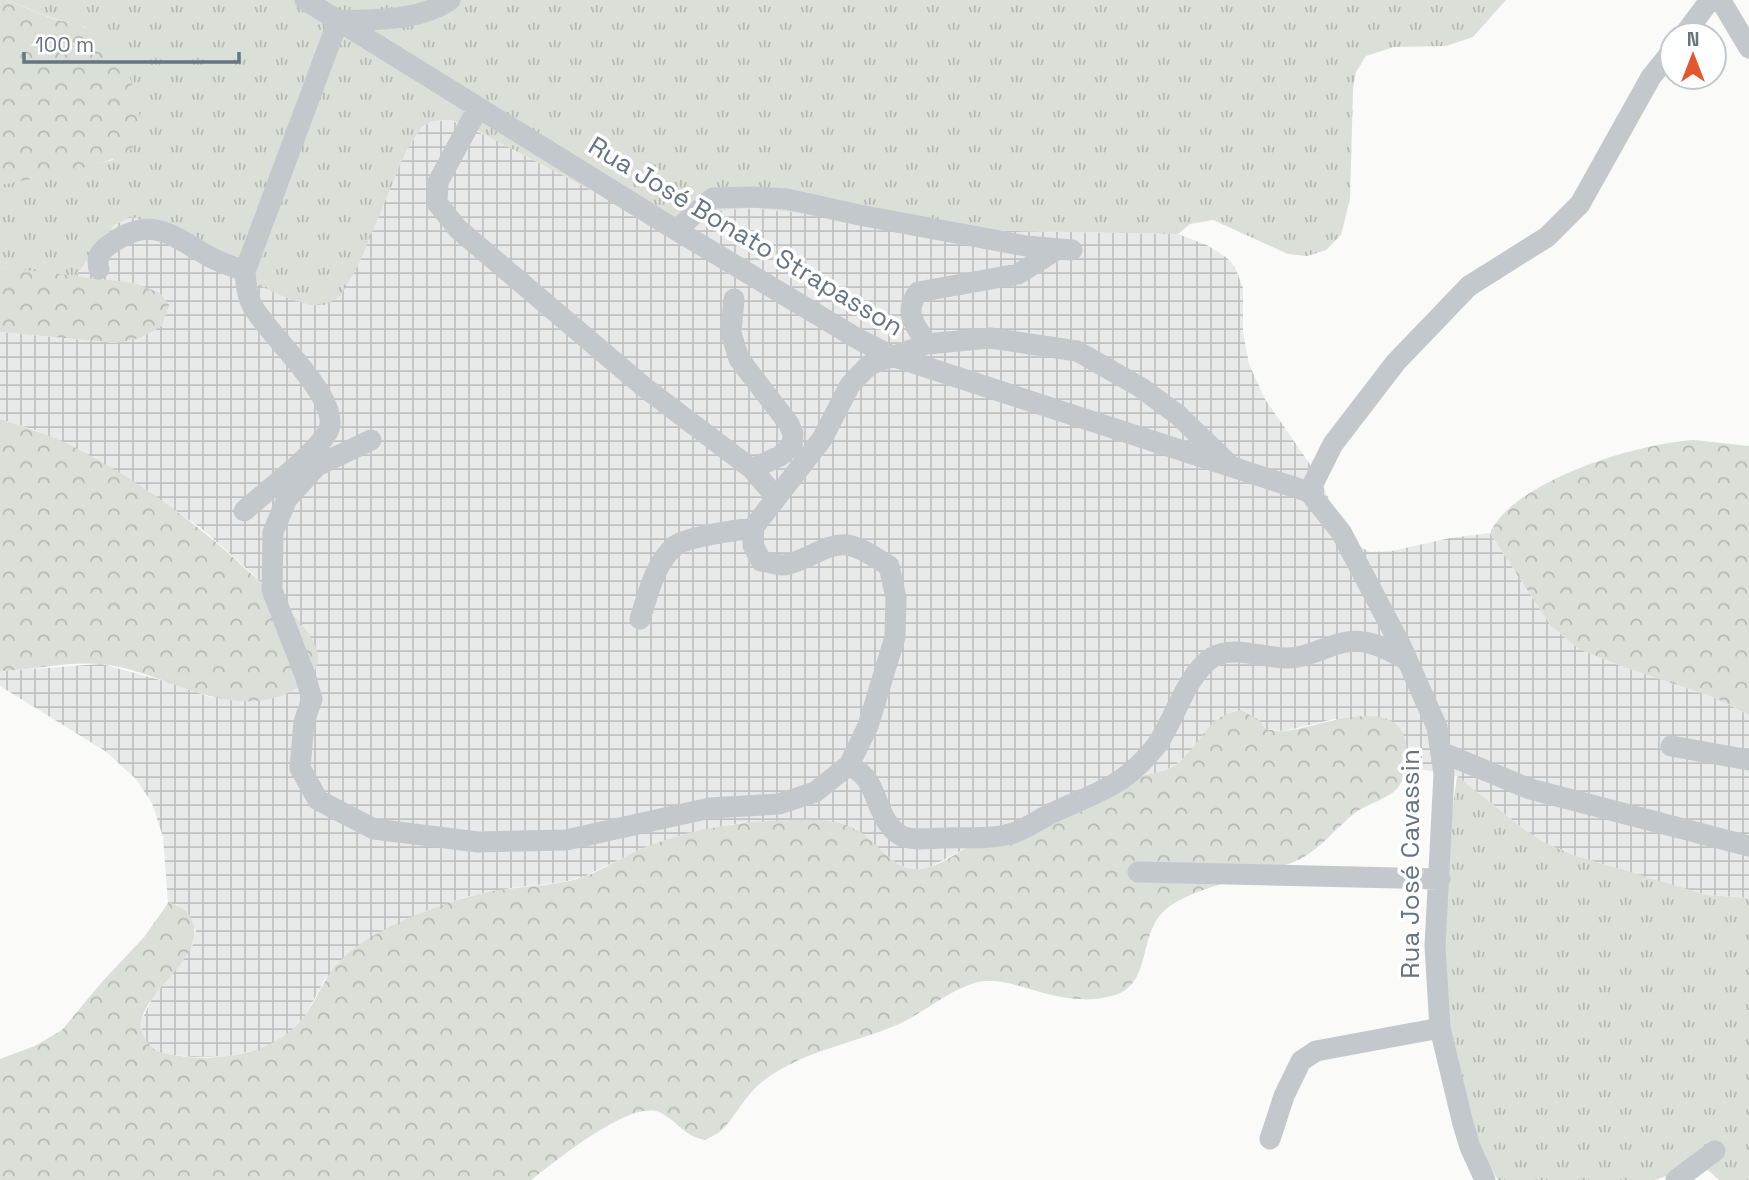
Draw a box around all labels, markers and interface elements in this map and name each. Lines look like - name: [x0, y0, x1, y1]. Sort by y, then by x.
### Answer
- scale bar: [24, 21, 240, 65]
- north arrow: [1658, 21, 1728, 91]
- text: N: [1687, 27, 1699, 52]
- text: 100 m: [35, 31, 94, 58]
- street label: Rua José Bonato Strapasson: [582, 128, 910, 344]
- street label: Rua José Cavassin: [1393, 749, 1427, 979]

